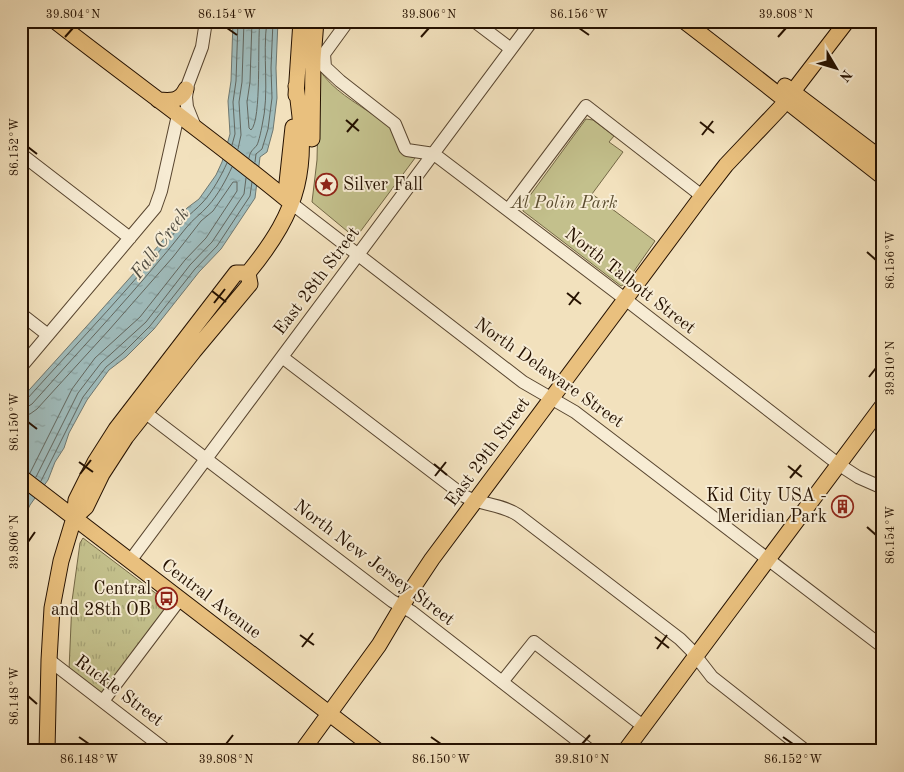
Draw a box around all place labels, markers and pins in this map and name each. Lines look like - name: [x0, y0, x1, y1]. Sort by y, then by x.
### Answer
- place icon: Silver Fall: [315, 173, 339, 197]
- place label: Silver Fall: [343, 176, 423, 194]
- place label: Kid City USA - Meridian Park: [706, 487, 827, 526]
- building icon: Kid City USA - Meridian Park: [831, 494, 855, 518]
- place label: Central and 28th OB: [51, 580, 151, 619]
- bus stop icon: Central and 28th OB: [155, 587, 179, 611]

